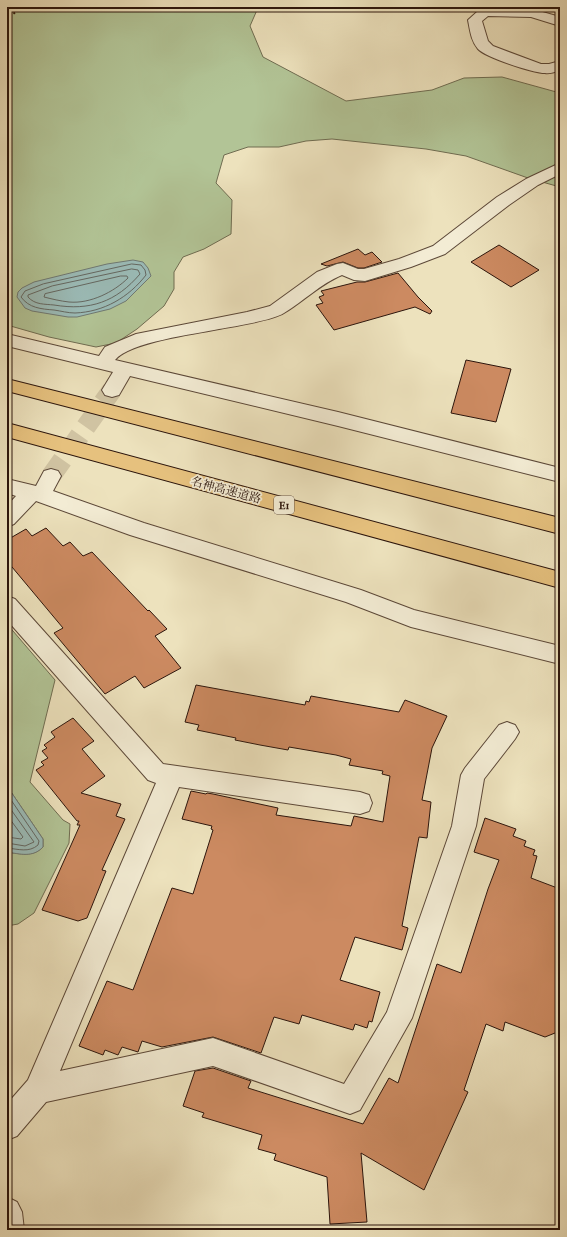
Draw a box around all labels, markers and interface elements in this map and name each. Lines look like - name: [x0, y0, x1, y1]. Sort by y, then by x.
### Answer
- street label: 名神高速道路: [189, 474, 263, 506]
- road number: E1: [274, 496, 294, 514]

